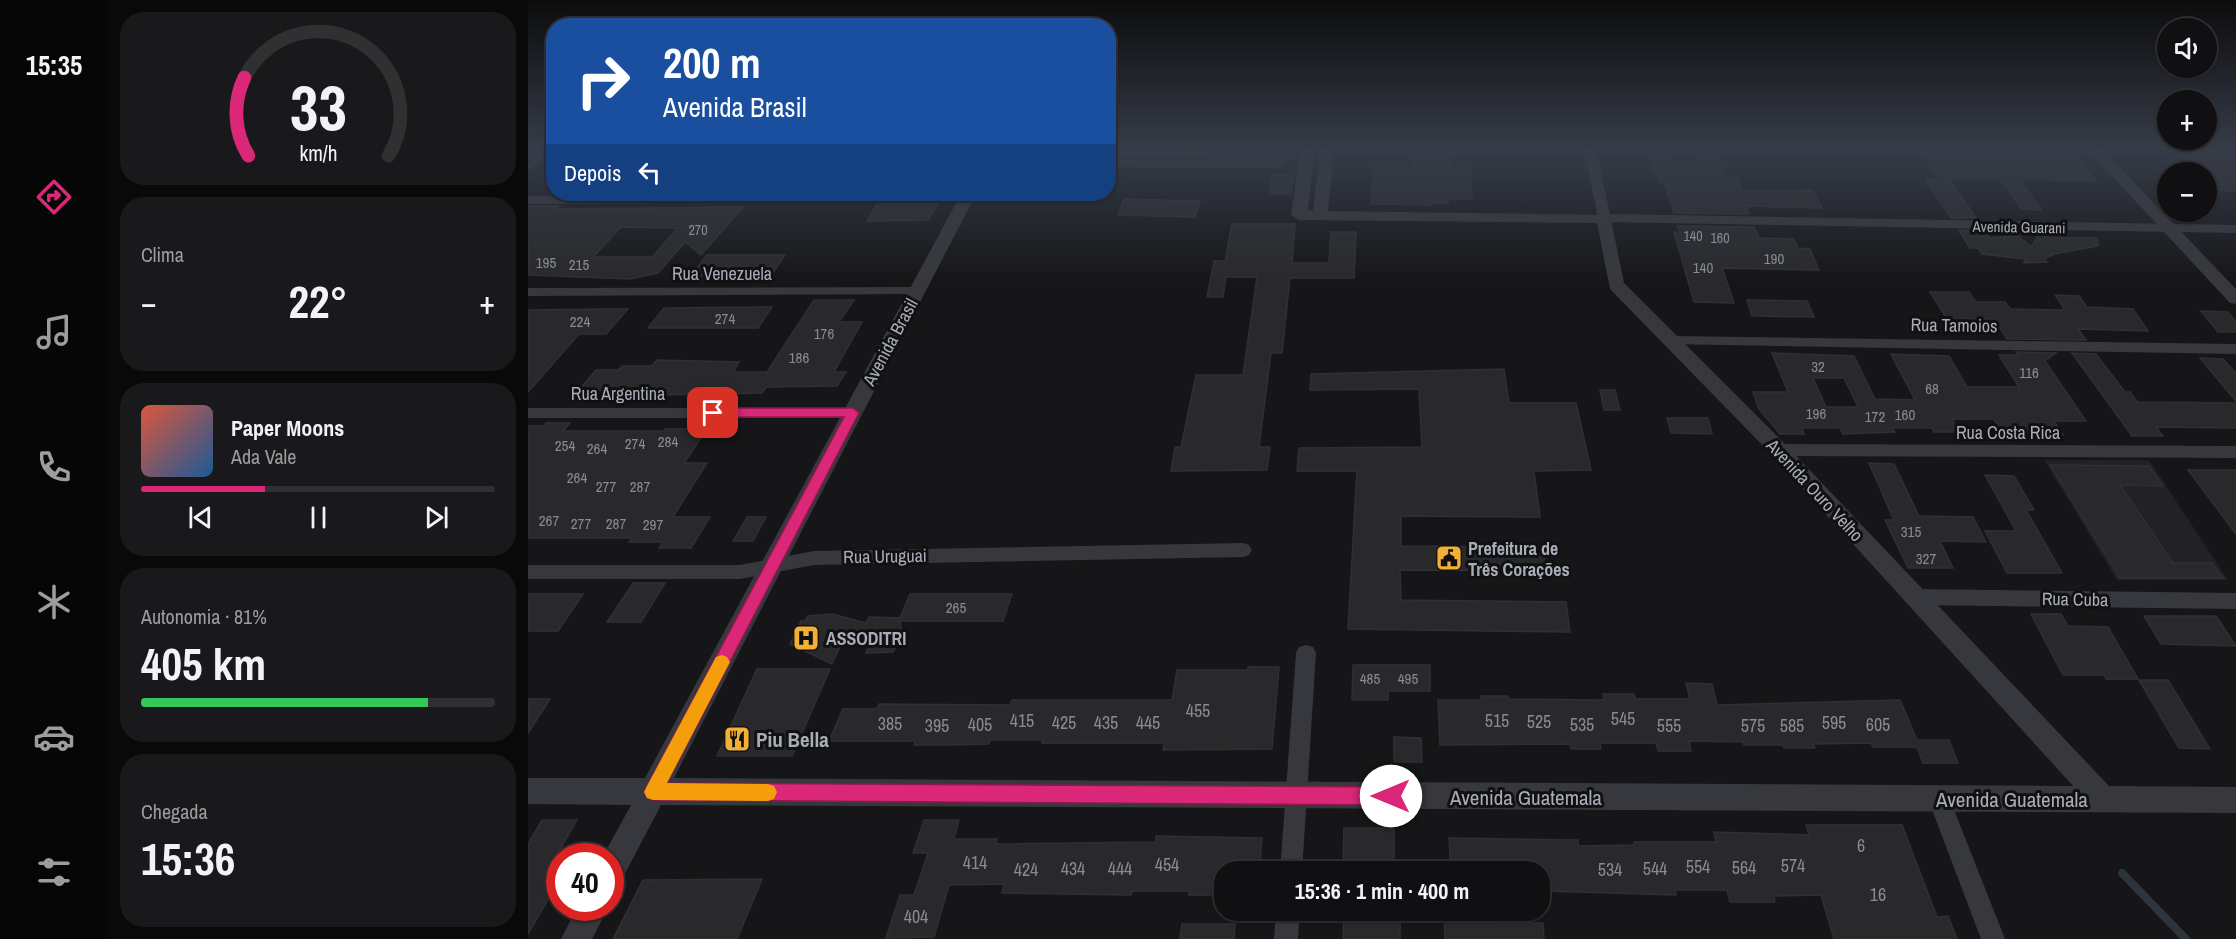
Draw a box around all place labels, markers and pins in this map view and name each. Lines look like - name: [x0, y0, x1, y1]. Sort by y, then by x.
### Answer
- pin: [687, 387, 738, 438]
- place label: Prefeitura de Três Corações: [1468, 536, 1570, 582]
- public building icon: Prefeitura de Três Corações: [1434, 543, 1464, 573]
- hospital icon: ASSODITRI: [791, 623, 821, 653]
- place label: ASSODITRI: [826, 626, 906, 651]
- restaurant icon: Piu Bella: [722, 724, 752, 754]
- place label: Piu Bella: [756, 725, 829, 754]

